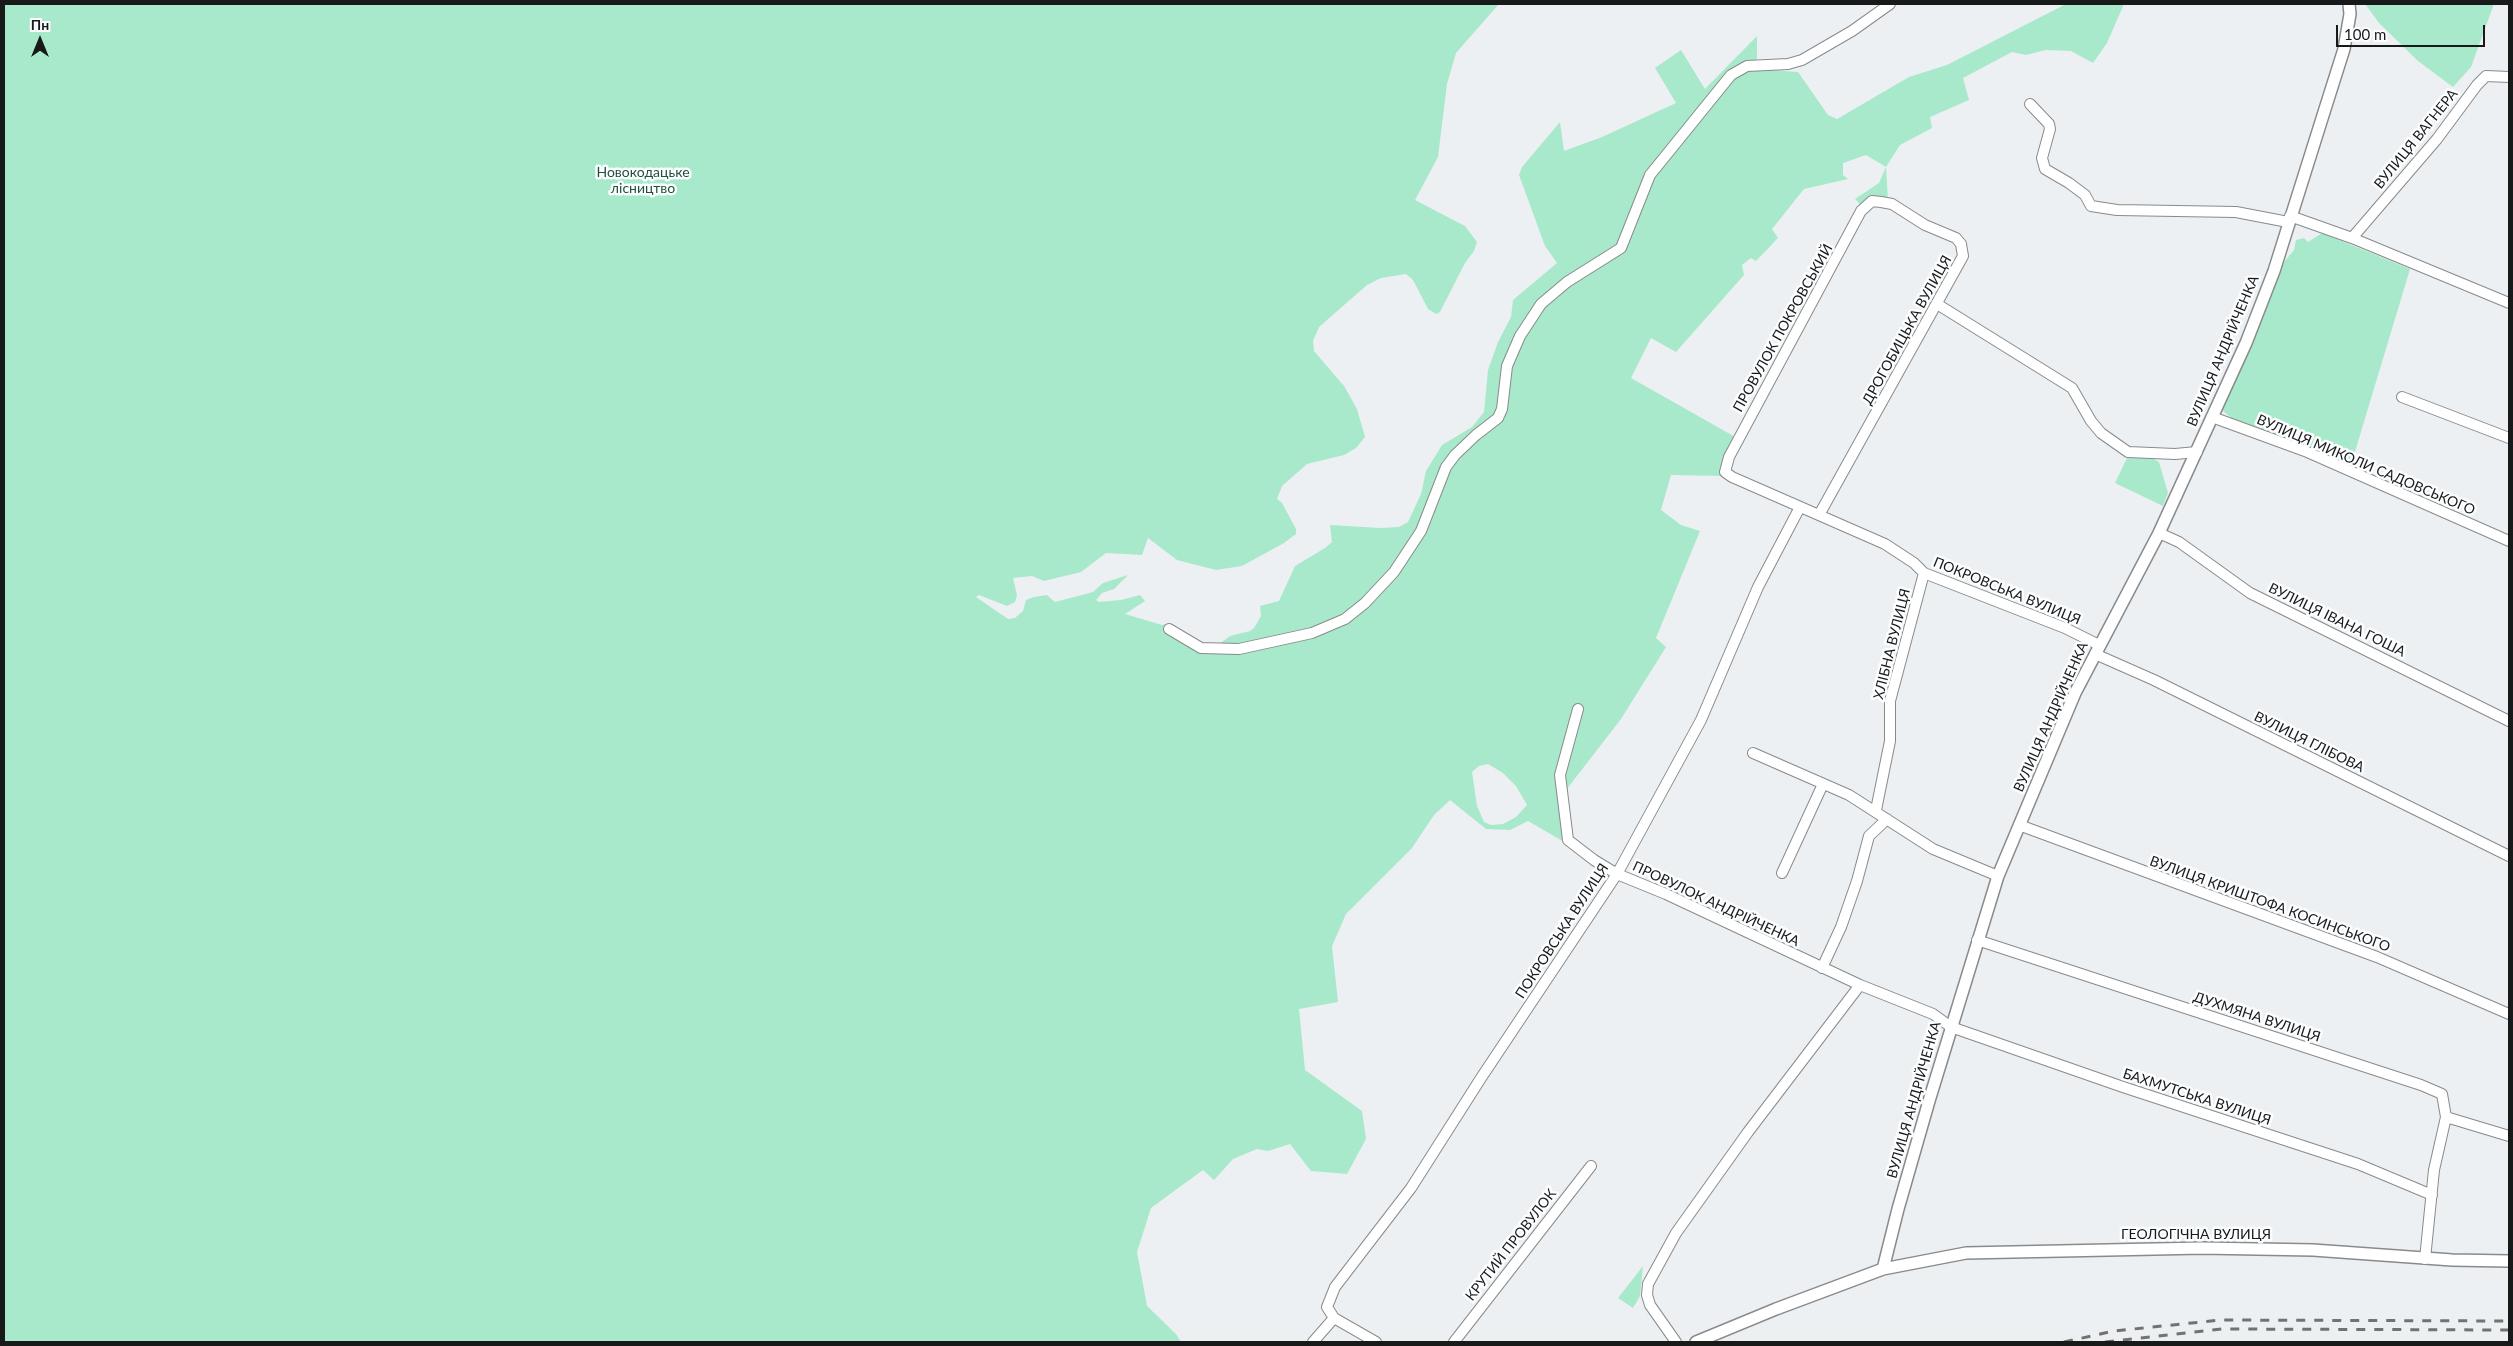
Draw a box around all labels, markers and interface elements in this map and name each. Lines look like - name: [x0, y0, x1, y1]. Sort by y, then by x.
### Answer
- north arrow: [15, 15, 65, 65]
- scale bar: [2338, 15, 2487, 47]
- text: Пн: [31, 16, 49, 33]
- text: 100 m: [2344, 25, 2386, 43]
- street label: ВУЛИЦЯ ВАГНЕРА: [2371, 86, 2461, 192]
- park label: Новокодацьке лісництво: [596, 164, 690, 196]
- street label: ПРОВУЛОК ПОКРОВСЬКИЙ: [1730, 241, 1836, 415]
- street label: ДРОГОБИЦЬКА ВУЛИЦЯ: [1859, 252, 1955, 408]
- street label: ВУЛИЦЯ АНДРІЙЧЕНКА: [2184, 273, 2262, 429]
- street label: ВУЛИЦЯ МИКОЛИ САДОВСЬКОГО: [2254, 411, 2478, 519]
- street label: ПОКРОВСЬКА ВУЛИЦЯ: [1931, 554, 2083, 628]
- street label: ВУЛИЦЯ ІВАНА ГОША: [2266, 580, 2408, 660]
- street label: ХЛІБНА ВУЛИЦЯ: [1870, 587, 1914, 701]
- street label: ВУЛИЦЯ АНДРІЙЧЕНКА: [2010, 639, 2092, 795]
- street label: ВУЛИЦЯ ГЛІБОВА: [2251, 708, 2367, 776]
- street label: ВУЛИЦЯ КРИШТОФА КОСИНСЬКОГО: [2147, 853, 2393, 955]
- street label: ПРОВУЛОК АНДРІЙЧЕНКА: [1630, 858, 1802, 950]
- street label: ПОКРОВСЬКА ВУЛИЦЯ: [1512, 860, 1612, 1002]
- street label: ДУХМЯНА ВУЛИЦЯ: [2191, 989, 2323, 1045]
- street label: ВУЛИЦЯ АНДРІЙЧЕНКА: [1884, 1020, 1944, 1180]
- street label: БАХМУТСЬКА ВУЛИЦЯ: [2121, 1065, 2273, 1129]
- street label: КРУТИЙ ПРОВУЛОК: [1462, 1186, 1560, 1304]
- street label: ГЕОЛОГІЧНА ВУЛИЦЯ: [2121, 1226, 2271, 1242]

